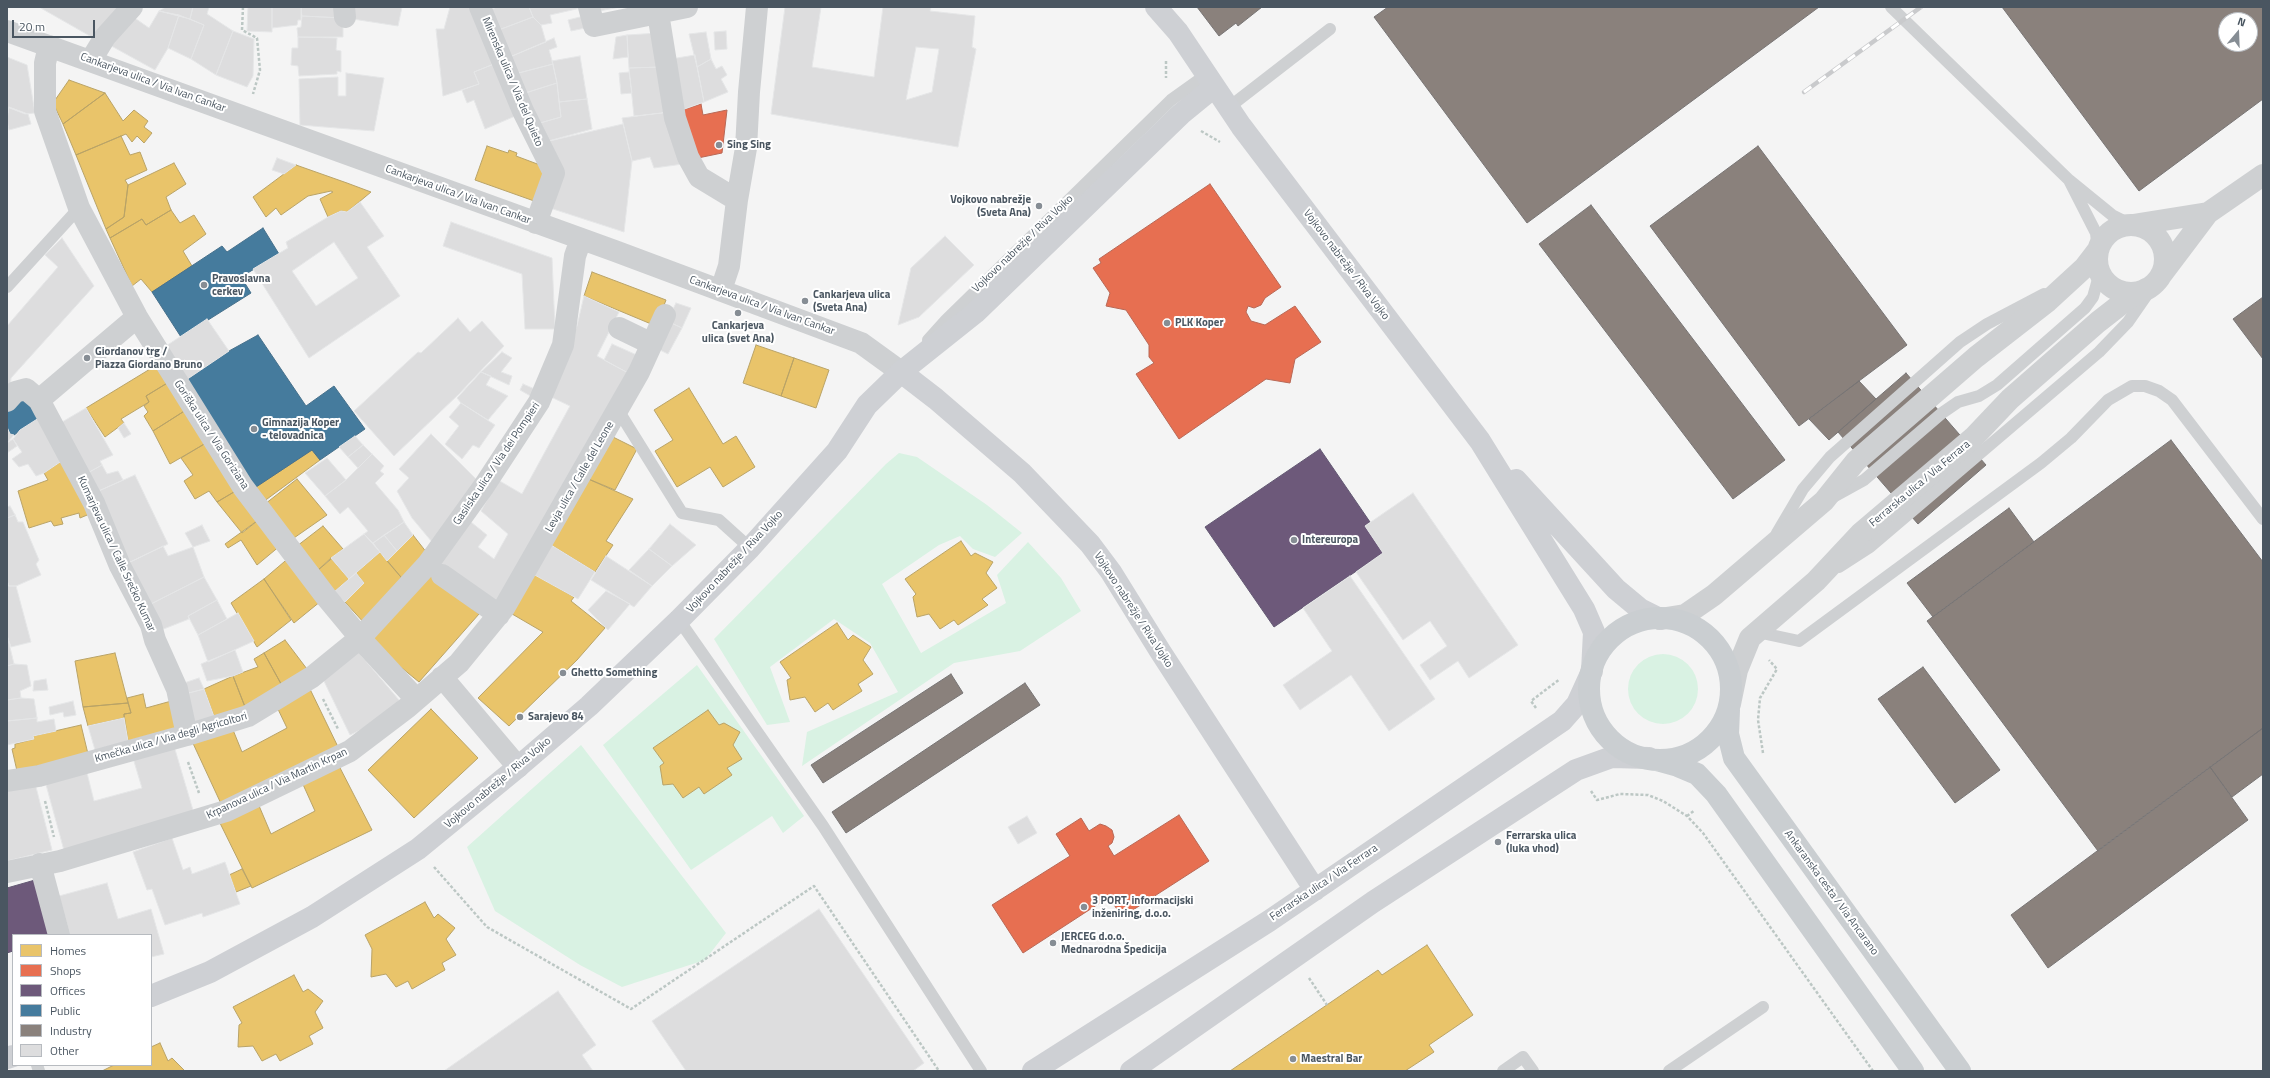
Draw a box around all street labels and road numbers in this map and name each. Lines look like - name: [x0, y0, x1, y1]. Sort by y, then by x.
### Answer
- street label: Mirenska ulica / Via del Quieto: [479, 15, 545, 149]
- street label: Cankarjeva ulica / Via Ivan Cankar: [78, 50, 228, 116]
- street label: Cankarjeva ulica / Via Ivan Cankar: [383, 162, 533, 228]
- street label: Vojkovo nabrežje / Riva Vojko: [970, 192, 1076, 296]
- street label: Vojkovo nabrežje / Riva Vojko: [1300, 207, 1392, 323]
- street label: Cankarjeva ulica / Via Ivan Cankar: [687, 273, 837, 339]
- street label: Goriška ulica / Via Goriziana: [171, 378, 251, 492]
- street label: Gasilska ulica / Via dei Pompieri: [451, 400, 543, 528]
- street label: Levja ulica / Calle del Leone: [543, 419, 617, 535]
- street label: Ferrarska ulica / Via Ferrara: [1867, 438, 1973, 530]
- street label: Kumarjeva ulica / Calle Srečko Kumar: [74, 474, 158, 634]
- street label: Vojkovo nabrežje / Riva Vojko: [684, 508, 786, 616]
- street label: Vojkovo nabrežje / Riva Vojko: [1091, 550, 1175, 670]
- street label: Kmečka ulica / Via degli Agricoltori: [93, 710, 249, 766]
- street label: Vojkovo nabrežje / Riva Vojko: [442, 735, 554, 831]
- street label: Krpanova ulica / Via Martin Krpan: [205, 746, 349, 822]
- street label: Ankaranska cesta / Via Ancarano: [1781, 828, 1881, 958]
- street label: Ferrarska ulica / Via Ferrara: [1268, 842, 1380, 924]

